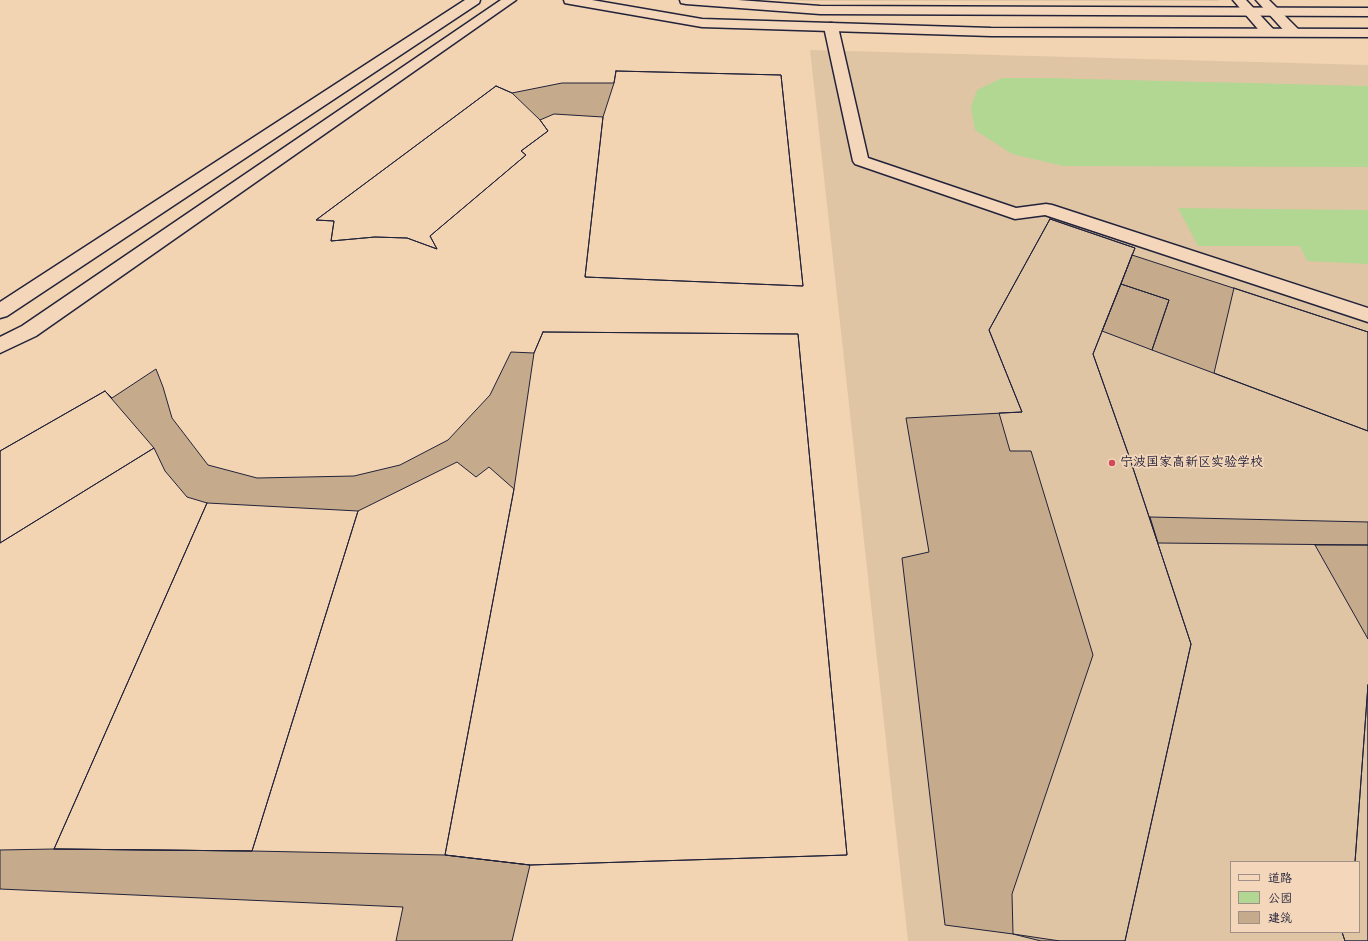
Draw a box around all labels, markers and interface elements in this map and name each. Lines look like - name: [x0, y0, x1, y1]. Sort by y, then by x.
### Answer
- place label: 宁波国家高新区实验学校: [1120, 455, 1263, 471]
- marker: 宁波国家高新区实验学校: [1107, 458, 1117, 468]
- legend: [1230, 861, 1360, 933]
- text: 道路: [1268, 869, 1292, 886]
- text: 公园: [1268, 889, 1292, 906]
- text: 建筑: [1268, 909, 1292, 926]

